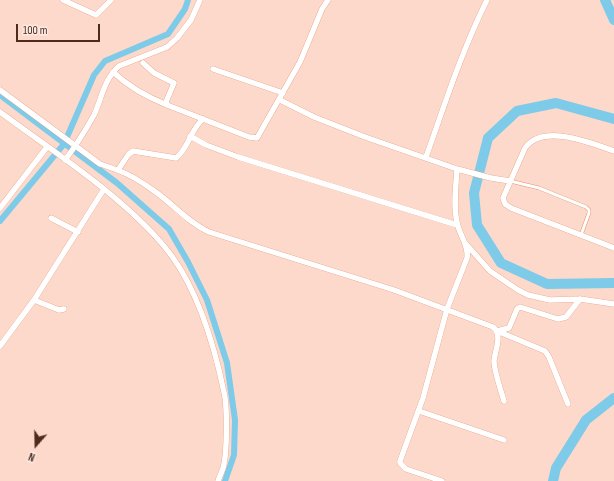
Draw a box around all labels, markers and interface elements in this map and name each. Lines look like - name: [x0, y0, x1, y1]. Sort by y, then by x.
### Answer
- scale bar: [18, 16, 102, 42]
- text: 100 m: [23, 23, 48, 38]
- north arrow: [16, 425, 56, 465]
- text: N: [27, 450, 37, 464]

